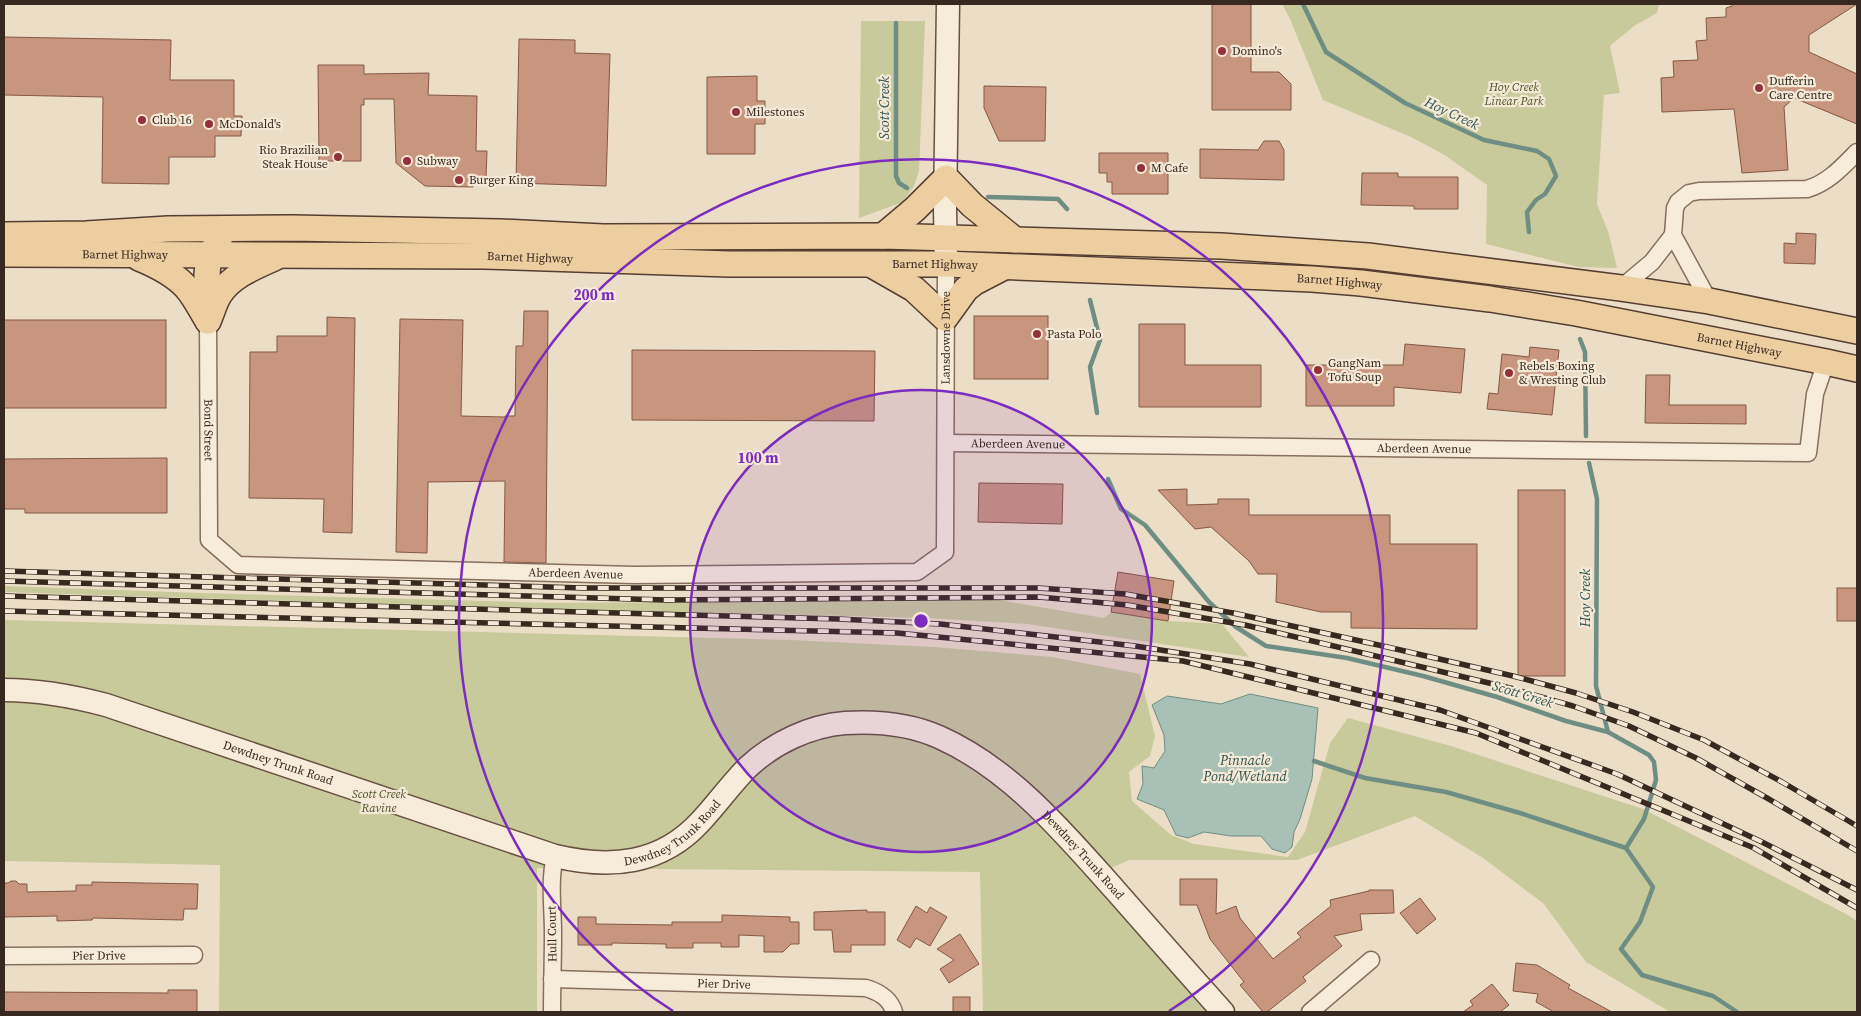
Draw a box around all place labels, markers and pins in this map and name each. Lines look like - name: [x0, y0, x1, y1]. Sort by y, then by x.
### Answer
- place label: Domino's: [1232, 43, 1282, 59]
- marker: Domino's: [1216, 45, 1228, 57]
- place label: Dufferin Care Centre: [1769, 73, 1832, 103]
- marker: Dufferin Care Centre: [1753, 82, 1765, 94]
- place label: Milestones: [746, 104, 804, 120]
- marker: Milestones: [730, 106, 742, 118]
- place label: Club 16: [152, 112, 192, 128]
- marker: Club 16: [136, 114, 148, 126]
- place label: McDonald's: [219, 116, 281, 132]
- marker: McDonald's: [203, 118, 215, 130]
- place label: Rio Brazilian Steak House: [259, 142, 328, 172]
- marker: Rio Brazilian Steak House: [332, 151, 344, 163]
- place label: Subway: [417, 153, 459, 169]
- marker: Subway: [401, 155, 413, 167]
- place label: M Cafe: [1151, 160, 1189, 176]
- marker: M Cafe: [1135, 162, 1147, 174]
- place label: Burger King: [469, 172, 533, 188]
- marker: Burger King: [453, 174, 465, 186]
- place label: Pasta Polo: [1047, 326, 1102, 342]
- marker: Pasta Polo: [1031, 328, 1043, 340]
- place label: GangNam Tofu Soup: [1328, 355, 1381, 385]
- place label: Rebels Boxing & Wresting Club: [1519, 358, 1606, 388]
- marker: GangNam Tofu Soup: [1312, 364, 1324, 376]
- marker: Rebels Boxing & Wresting Club: [1503, 367, 1515, 379]
- centre of rings: [912, 612, 930, 630]

